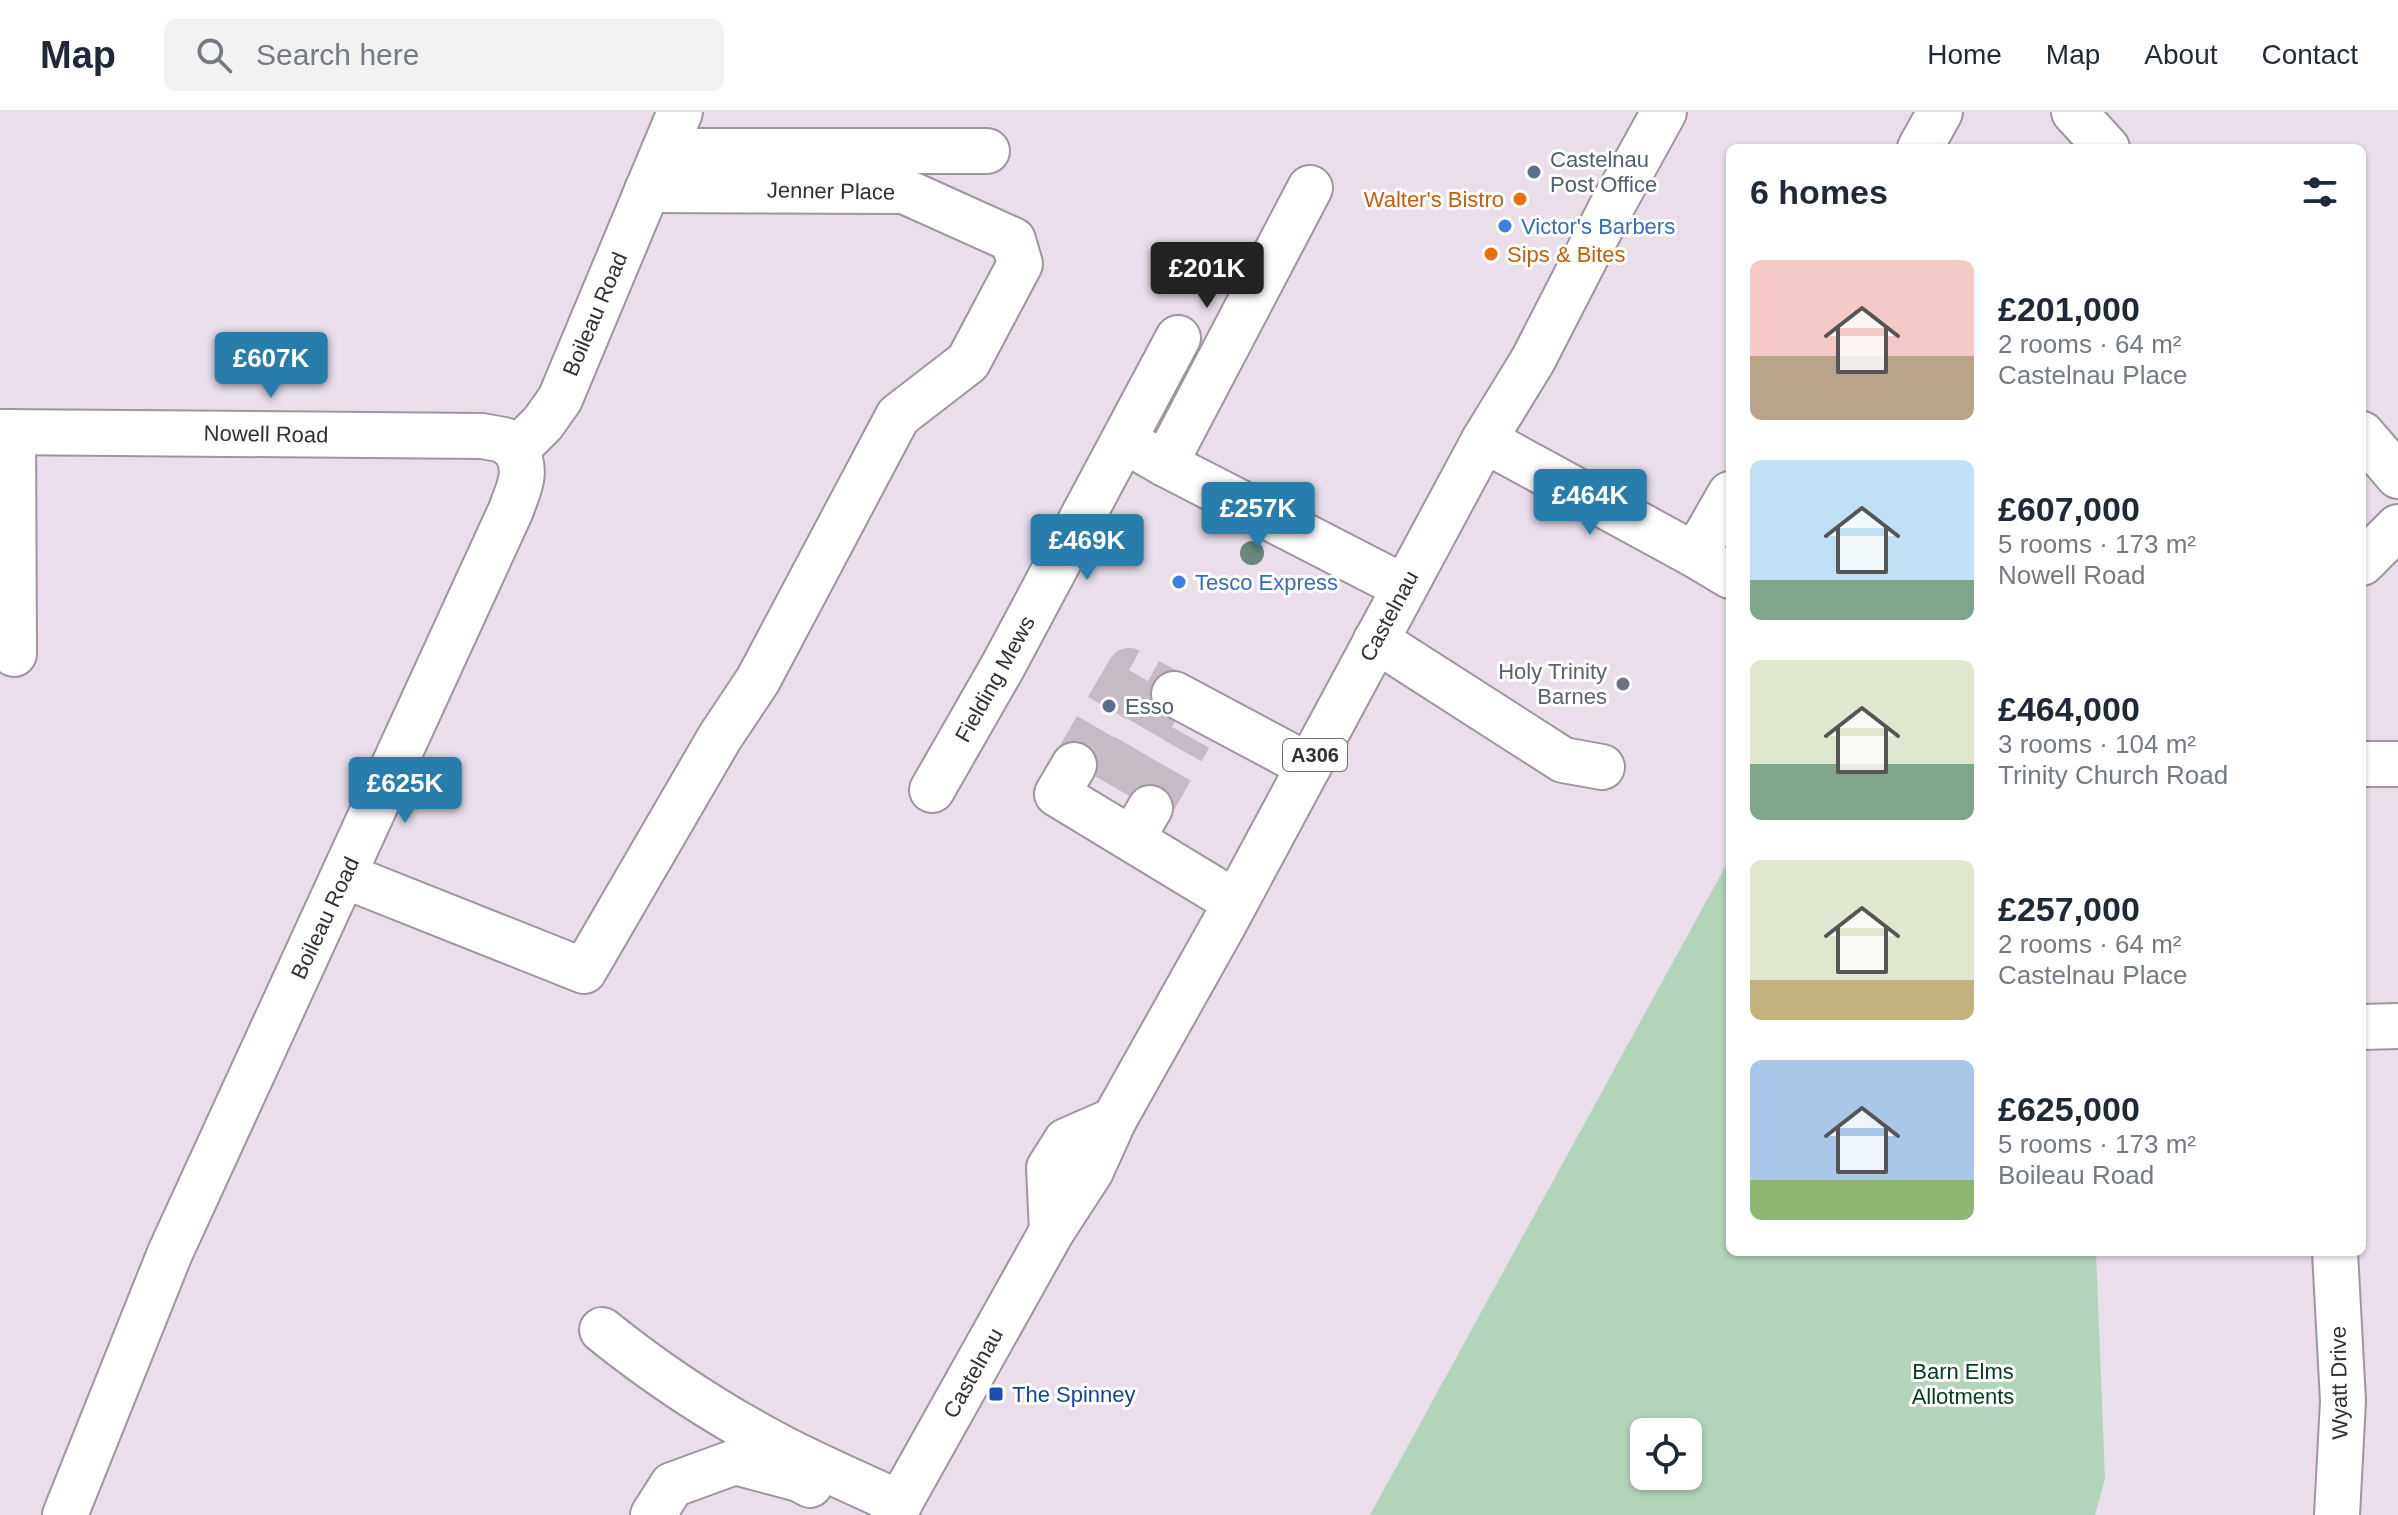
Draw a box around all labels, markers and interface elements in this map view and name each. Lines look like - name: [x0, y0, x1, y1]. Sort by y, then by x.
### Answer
- search box: [164, 19, 724, 91]
- icon: search: [192, 33, 236, 77]
- text: Map: [40, 34, 116, 76]
- text: Search here: [256, 38, 419, 71]
- text: Home: [1927, 39, 2002, 70]
- text: Map: [2046, 39, 2100, 70]
- text: About: [2144, 39, 2218, 70]
- text: Contact: [2262, 39, 2358, 70]
- place label: Castelnau Post Office: [1550, 147, 1657, 197]
- marker: Castelnau Post Office: [1525, 163, 1543, 181]
- icon: filters: [2298, 170, 2342, 214]
- text: 6 homes: [1750, 173, 1888, 211]
- street label: Jenner Place: [767, 177, 895, 205]
- place label: Walter's Bistro: [1364, 187, 1504, 212]
- marker: Walter's Bistro: [1511, 190, 1529, 208]
- place label: Victor's Barbers: [1521, 214, 1675, 239]
- marker: Victor's Barbers: [1496, 217, 1514, 235]
- pin: £201K: [1151, 242, 1263, 310]
- place label: Sips & Bites: [1507, 242, 1626, 267]
- marker: Sips & Bites: [1482, 245, 1500, 263]
- street label: Boileau Road: [558, 248, 632, 380]
- text: £201K: [1169, 253, 1245, 283]
- text: £201,000: [1998, 290, 2140, 328]
- icon: home: [1814, 292, 1910, 388]
- text: 2 rooms · 64 m²: [1998, 329, 2182, 359]
- pin: £607K: [215, 332, 327, 400]
- text: £607K: [233, 343, 309, 373]
- text: Castelnau Place: [1998, 360, 2187, 390]
- street label: Nowell Road: [203, 420, 329, 448]
- pin: £464K: [1534, 469, 1646, 537]
- text: £464K: [1552, 480, 1628, 510]
- pin: £257K: [1202, 482, 1314, 550]
- text: £607,000: [1998, 490, 2140, 528]
- icon: home: [1814, 492, 1910, 588]
- text: £257K: [1220, 493, 1296, 523]
- pin: £469K: [1031, 514, 1143, 582]
- text: £469K: [1049, 525, 1125, 555]
- text: 5 rooms · 173 m²: [1998, 529, 2196, 559]
- text: Nowell Road: [1998, 560, 2145, 590]
- street label: Castelnau: [1355, 566, 1423, 666]
- place label: Tesco Express: [1195, 570, 1338, 595]
- marker: Tesco Express: [1170, 573, 1188, 591]
- street label: Fielding Mews: [950, 611, 1040, 747]
- place label: Holy Trinity Barnes: [1498, 659, 1607, 709]
- marker: Holy Trinity Barnes: [1614, 675, 1632, 693]
- text: £464,000: [1998, 690, 2140, 728]
- icon: home: [1814, 692, 1910, 788]
- place label: Esso: [1125, 694, 1174, 719]
- marker: Esso: [1100, 697, 1118, 715]
- text: 3 rooms · 104 m²: [1998, 729, 2196, 759]
- road number: A306: [1283, 739, 1347, 771]
- pin: £625K: [349, 757, 461, 825]
- text: Trinity Church Road: [1998, 760, 2228, 790]
- text: £625K: [367, 768, 443, 798]
- street label: Boileau Road: [286, 853, 364, 983]
- text: £257,000: [1998, 890, 2140, 928]
- icon: home: [1814, 892, 1910, 988]
- text: 2 rooms · 64 m²: [1998, 929, 2182, 959]
- text: Castelnau Place: [1998, 960, 2187, 990]
- text: £625,000: [1998, 1090, 2140, 1128]
- icon: home: [1814, 1092, 1910, 1188]
- text: 5 rooms · 173 m²: [1998, 1129, 2196, 1159]
- text: Boileau Road: [1998, 1160, 2154, 1190]
- street label: Castelnau: [938, 1324, 1008, 1422]
- street label: Wyatt Drive: [2326, 1326, 2352, 1440]
- park label: Barn Elms Allotments: [1912, 1359, 2014, 1409]
- place label: The Spinney: [1012, 1382, 1136, 1407]
- marker: The Spinney: [987, 1385, 1005, 1403]
- map controls: [1630, 1418, 1702, 1490]
- button: locate: [1630, 1418, 1702, 1490]

